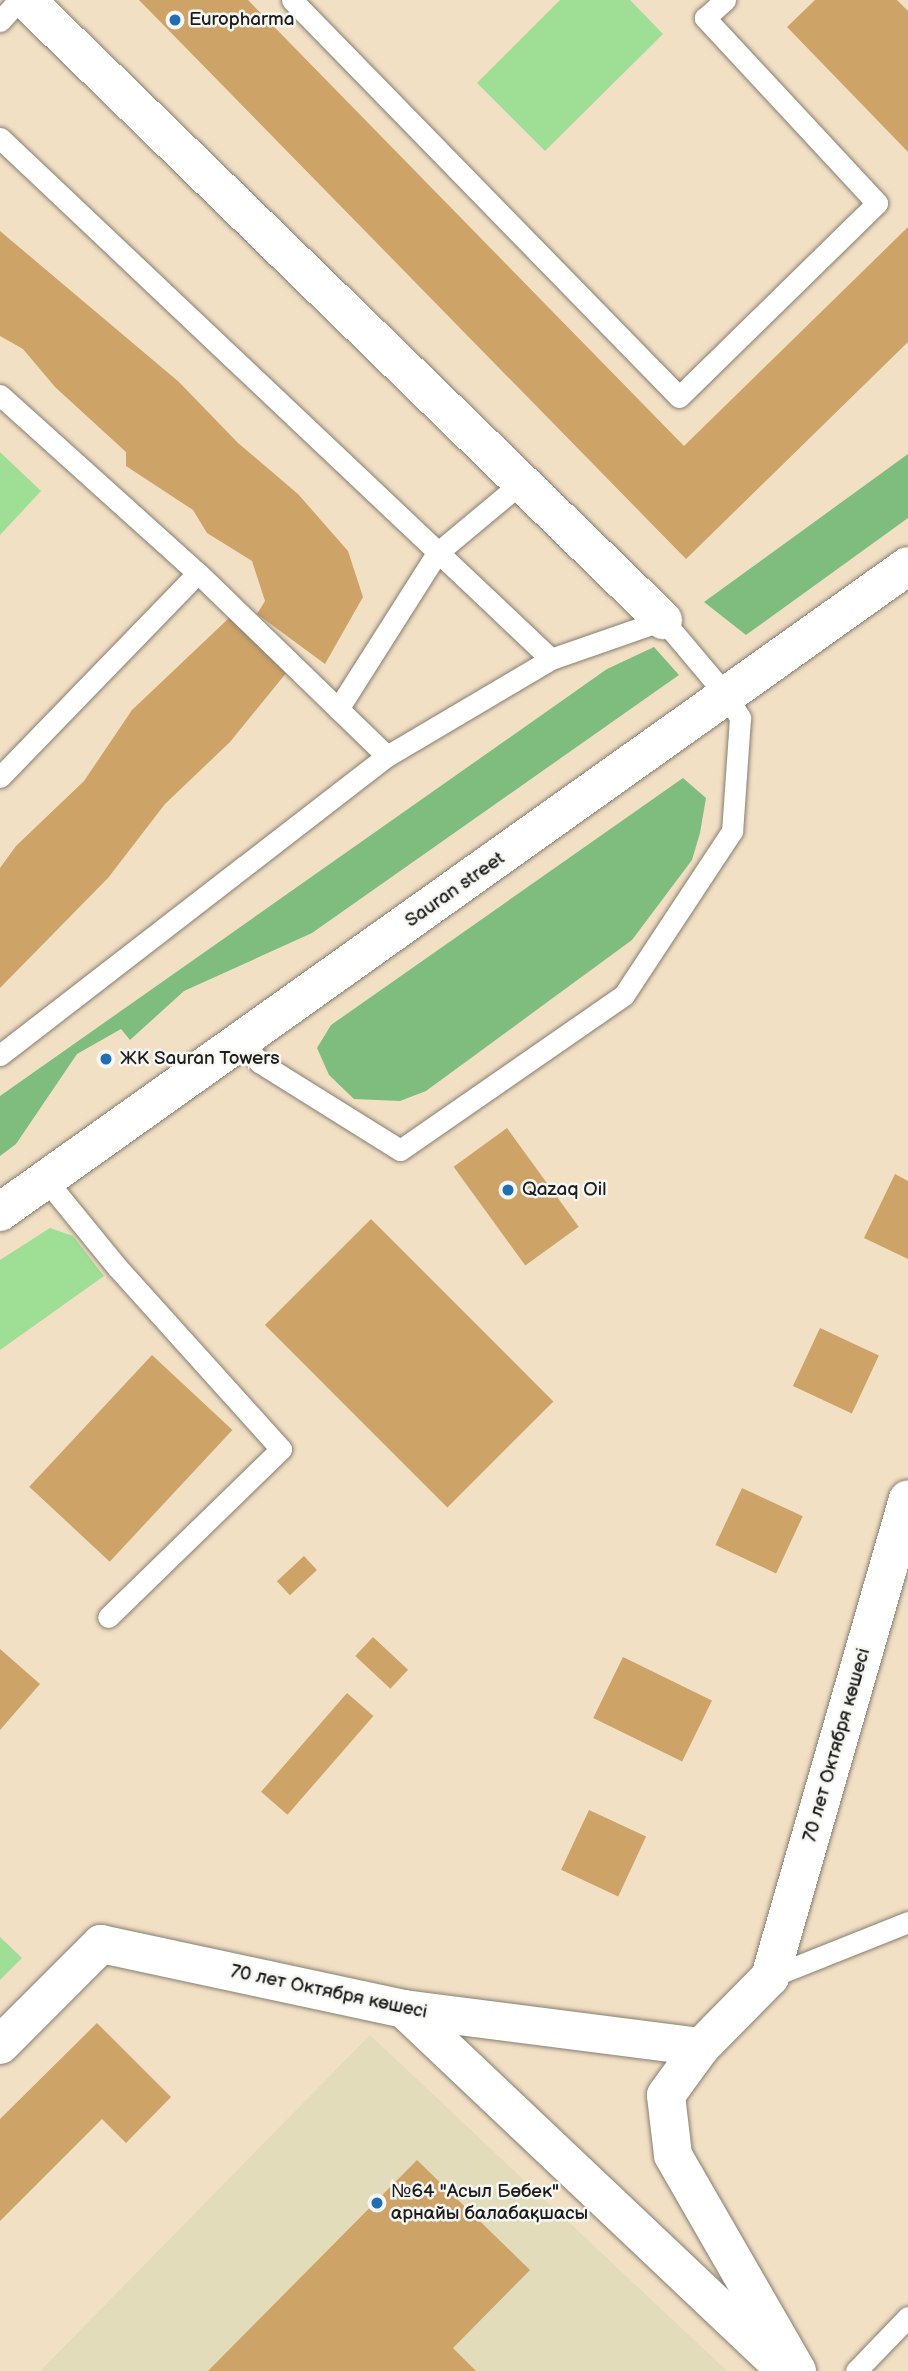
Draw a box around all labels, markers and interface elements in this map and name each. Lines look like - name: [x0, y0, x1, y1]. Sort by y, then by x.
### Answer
- place label: Europharma: [189, 9, 294, 31]
- marker: Europharma: [167, 12, 183, 28]
- street label: Sauran street: [401, 847, 509, 933]
- place label: ЖК Sauran Towers: [120, 1048, 280, 1070]
- marker: ЖК Sauran Towers: [98, 1051, 114, 1067]
- place label: Qazaq Oil: [522, 1179, 607, 1201]
- marker: Qazaq Oil: [500, 1182, 516, 1198]
- street label: 70 лет Октября көшесі: [798, 1645, 876, 1845]
- street label: 70 лет Октября көшесі: [229, 1960, 429, 2024]
- place label: №64 "Асыл Бөбек" арнайы балабақшасы: [391, 2181, 588, 2225]
- marker: №64 "Асыл Бөбек" арнайы балабақшасы: [369, 2195, 385, 2211]

